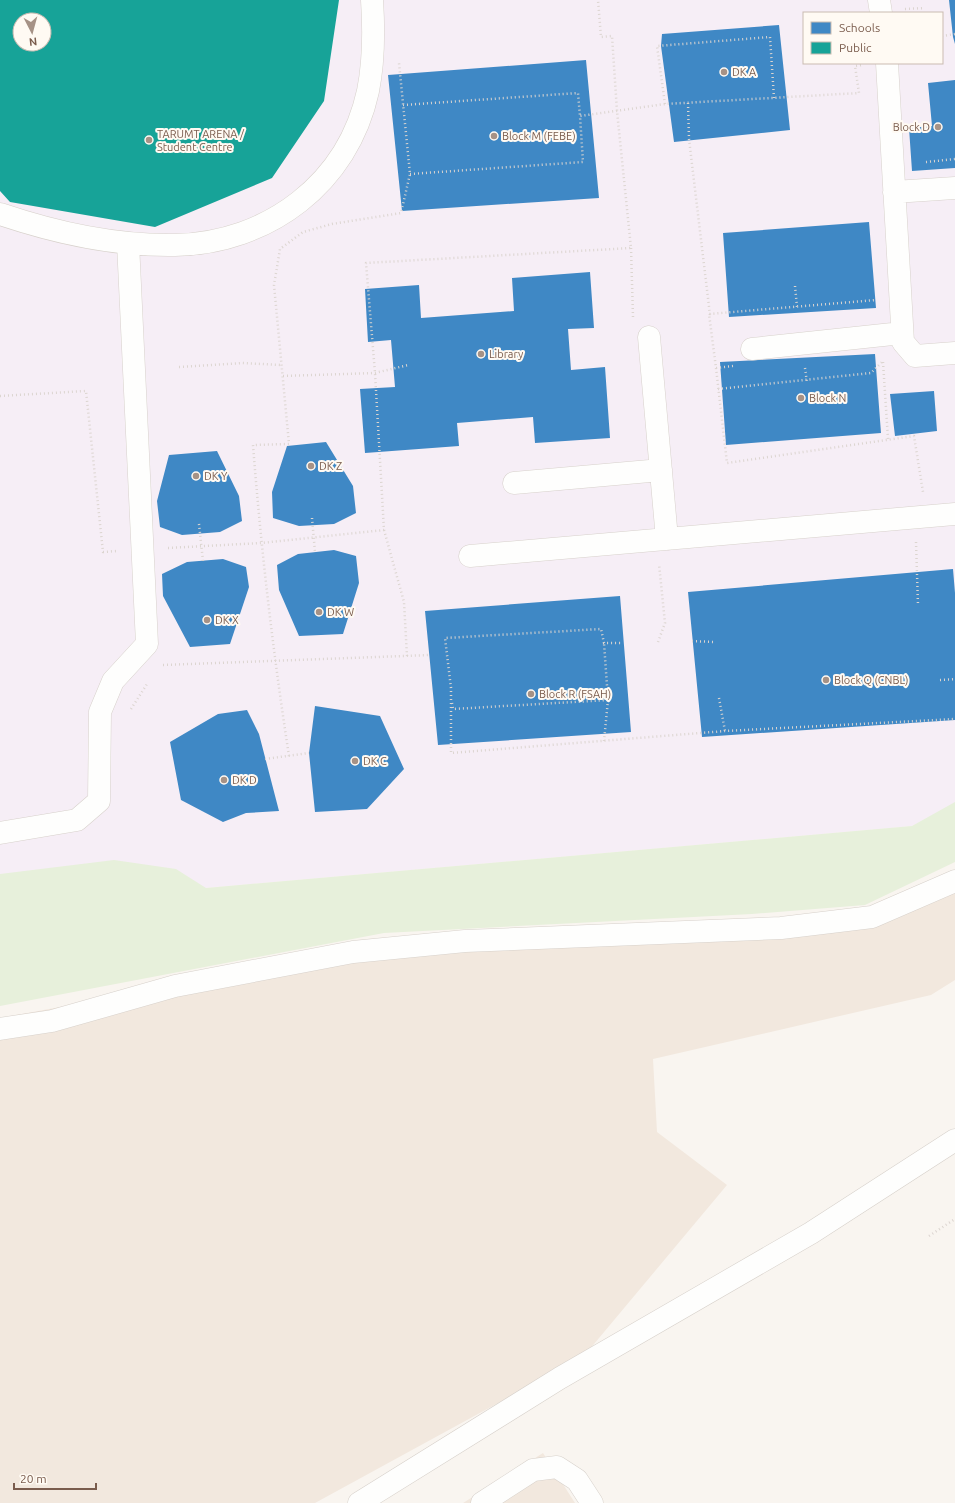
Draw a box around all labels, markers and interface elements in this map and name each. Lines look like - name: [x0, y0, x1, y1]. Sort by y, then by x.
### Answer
- north arrow: [12, 12, 52, 52]
- legend: [803, 12, 943, 64]
- text: Schools: [839, 21, 880, 34]
- text: N: [28, 36, 38, 48]
- text: Public: [839, 41, 872, 54]
- place label: DK A: [732, 66, 757, 78]
- marker: DK A: [719, 67, 729, 77]
- place label: Block D: [893, 121, 930, 133]
- marker: Block D: [933, 122, 943, 132]
- place label: TARUMT ARENA / Student Centre: [157, 128, 245, 153]
- place label: Block M (FEBE): [502, 130, 576, 143]
- marker: Block M (FEBE): [489, 131, 499, 141]
- marker: TARUMT ARENA / Student Centre: [144, 135, 154, 145]
- place label: Library: [489, 348, 524, 360]
- marker: Library: [476, 349, 486, 359]
- place label: Block N: [809, 392, 846, 404]
- marker: Block N: [796, 393, 806, 403]
- place label: DK Z: [319, 460, 342, 472]
- marker: DK Z: [306, 461, 316, 471]
- place label: DK Y: [204, 470, 228, 482]
- marker: DK Y: [191, 471, 201, 481]
- place label: DK W: [327, 606, 354, 618]
- marker: DK W: [314, 607, 324, 617]
- place label: DK X: [215, 614, 239, 626]
- marker: DK X: [202, 615, 212, 625]
- place label: Block Q (CNBL): [834, 674, 908, 687]
- marker: Block Q (CNBL): [821, 675, 831, 685]
- place label: Block R (FSAH): [539, 688, 611, 701]
- marker: Block R (FSAH): [526, 689, 536, 699]
- place label: DK C: [363, 755, 387, 767]
- marker: DK C: [350, 756, 360, 766]
- place label: DK D: [232, 774, 257, 786]
- marker: DK D: [219, 775, 229, 785]
- scale bar: [14, 1465, 96, 1491]
- text: 20 m: [20, 1472, 47, 1485]

